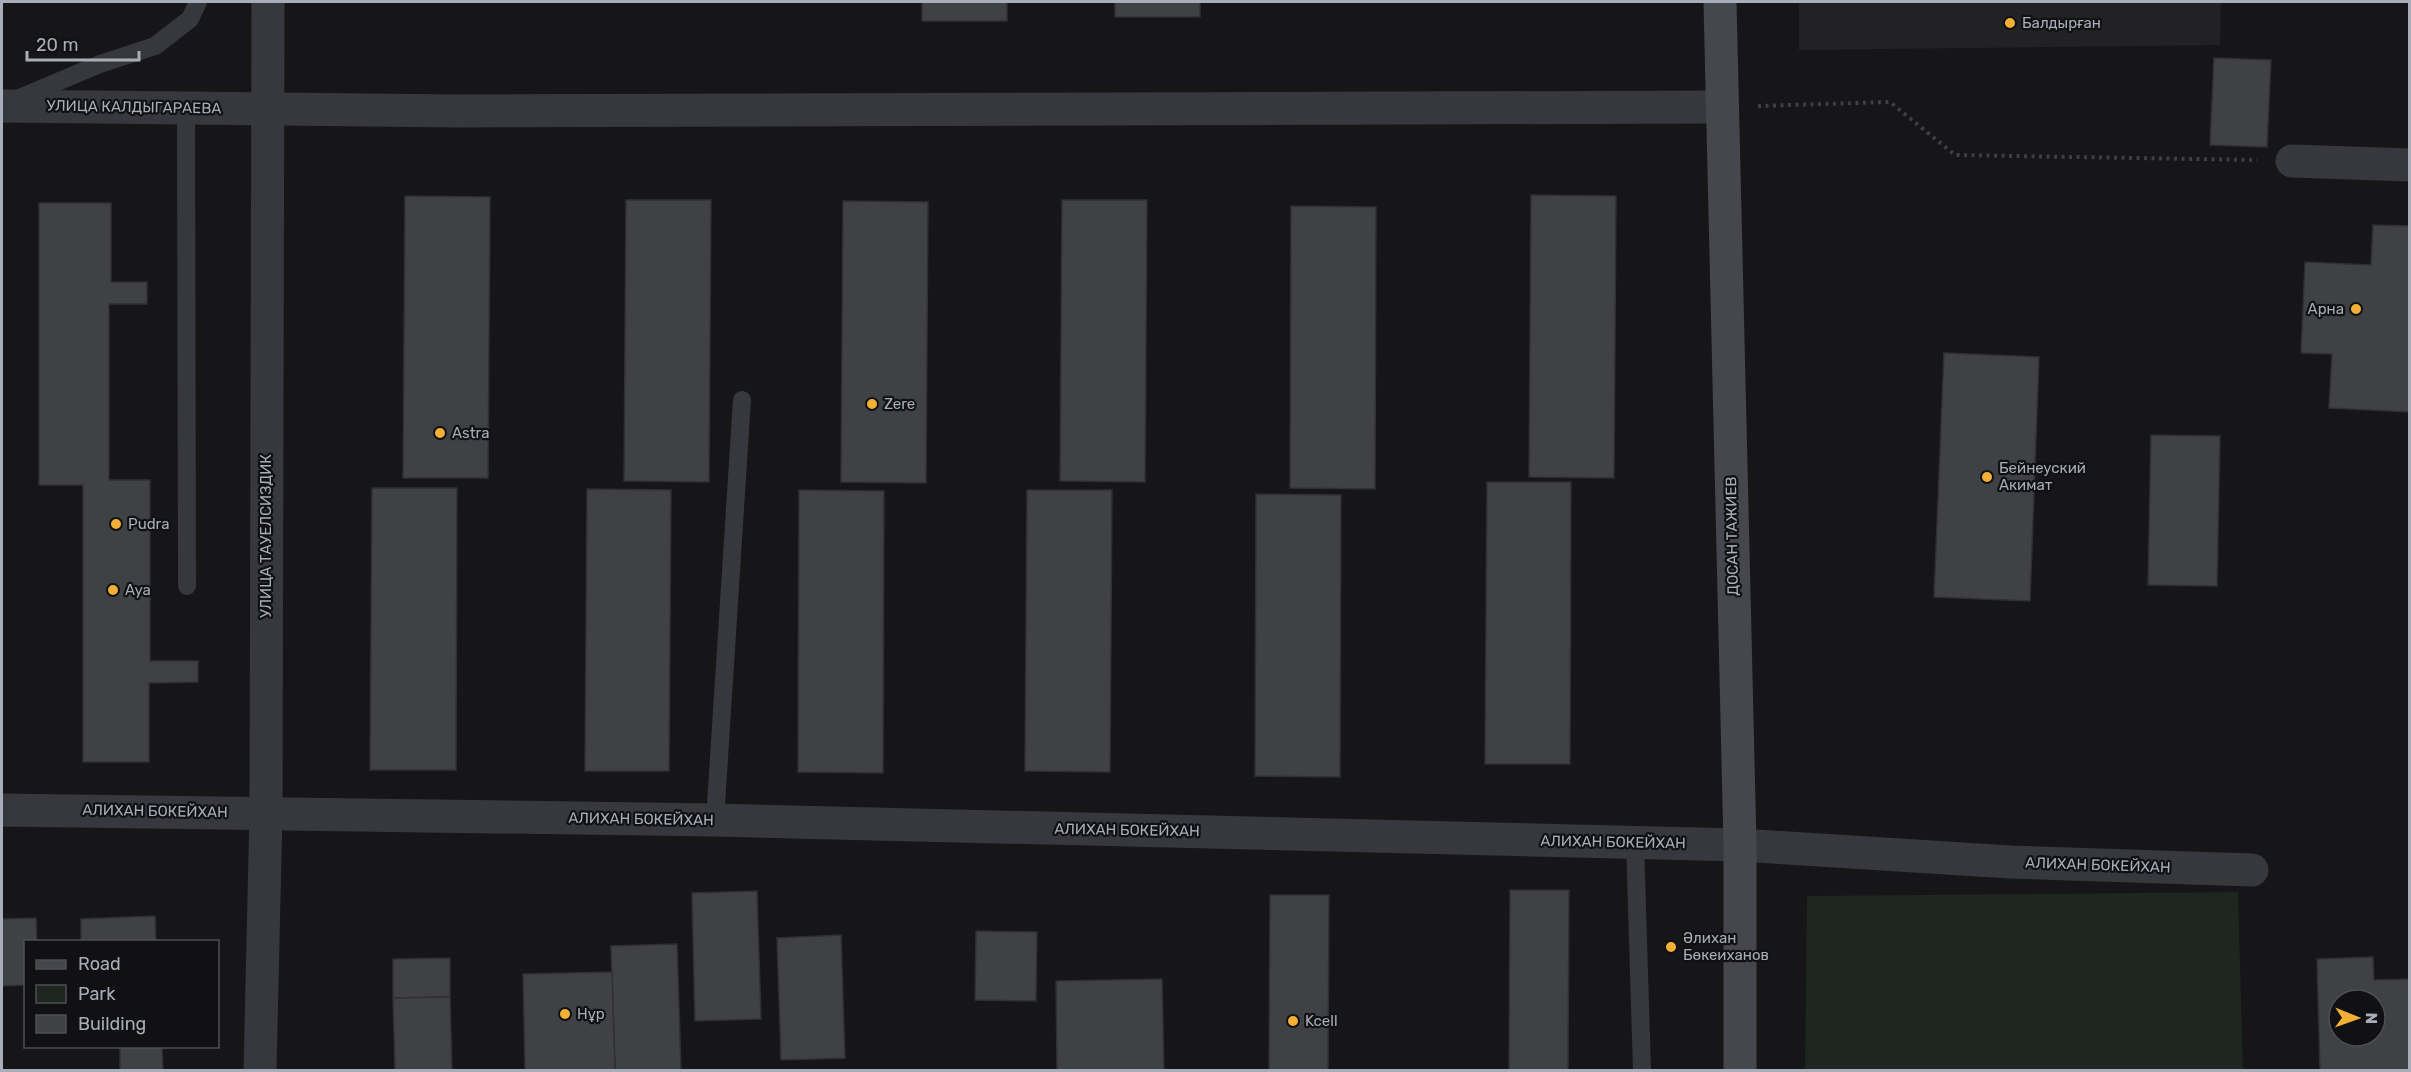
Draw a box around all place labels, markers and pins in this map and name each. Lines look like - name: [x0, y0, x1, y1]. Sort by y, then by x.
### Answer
- place label: Балдырған: [2022, 14, 2101, 32]
- marker: Балдырған: [2003, 16, 2017, 30]
- place label: Арна: [2308, 300, 2344, 318]
- marker: Арна: [2349, 302, 2363, 316]
- place label: Zere: [884, 395, 915, 413]
- marker: Zere: [865, 397, 879, 411]
- place label: Astra: [452, 424, 489, 442]
- marker: Astra: [433, 426, 447, 440]
- place label: Бейнеуский Акимат: [1999, 459, 2086, 494]
- marker: Бейнеуский Акимат: [1980, 470, 1994, 484]
- place label: Pudra: [128, 515, 169, 533]
- marker: Pudra: [109, 517, 123, 531]
- place label: Aya: [125, 581, 151, 599]
- marker: Aya: [106, 583, 120, 597]
- place label: Әлихан Бөкеиханов: [1683, 929, 1769, 964]
- marker: Әлихан Бөкеиханов: [1664, 940, 1678, 954]
- place label: Нұр: [577, 1005, 605, 1023]
- marker: Нұр: [558, 1007, 572, 1021]
- place label: Kcell: [1305, 1012, 1338, 1030]
- marker: Kcell: [1286, 1014, 1300, 1028]

